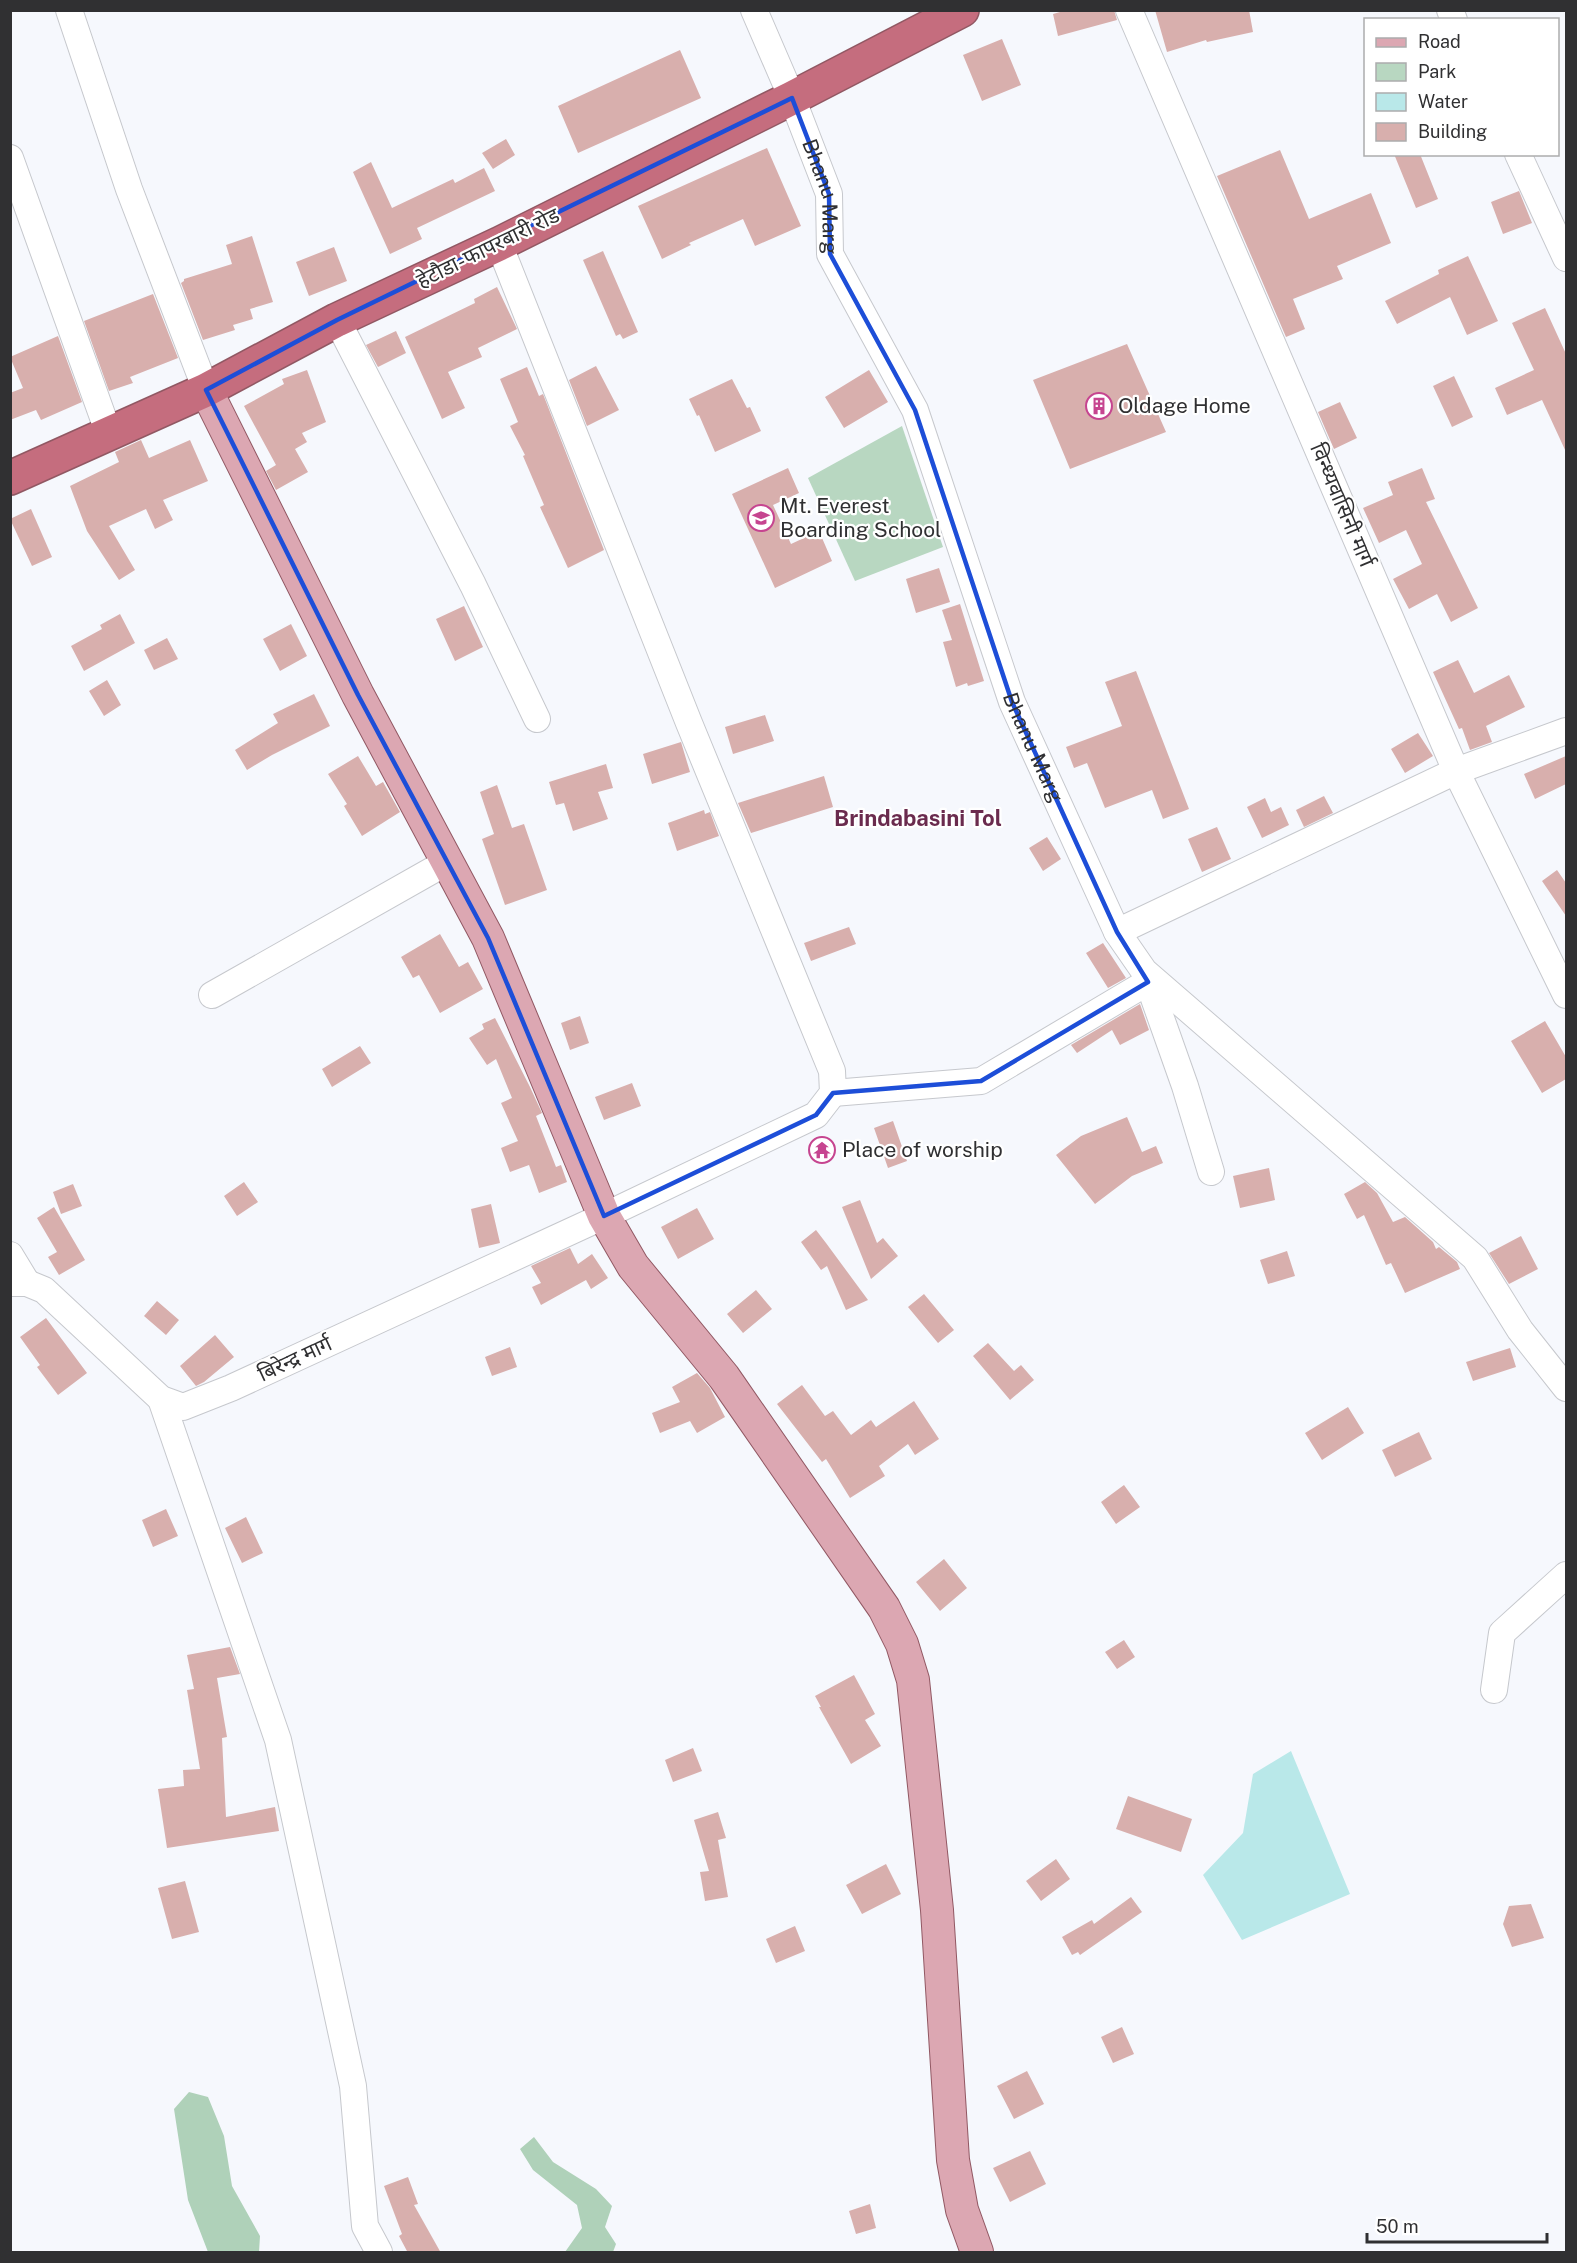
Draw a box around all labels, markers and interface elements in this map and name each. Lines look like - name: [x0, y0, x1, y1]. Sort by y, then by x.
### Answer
- legend: [1364, 18, 1559, 156]
- text: Road: [1418, 31, 1461, 52]
- text: Park: [1418, 61, 1456, 82]
- text: Water: [1418, 91, 1468, 112]
- text: Building: [1418, 121, 1487, 142]
- street label: Bhanu Marg: [797, 135, 843, 255]
- street label: हेटौडा-फापरबारी रोड: [412, 202, 564, 293]
- building icon: Oldage Home: [1084, 391, 1114, 421]
- place label: Oldage Home: [1118, 393, 1251, 418]
- street label: विन्ध्यवासिनी मार्ग: [1305, 439, 1380, 571]
- place label: Mt. Everest Boarding School: [780, 493, 941, 542]
- school or university icon: Mt. Everest Boarding School: [746, 503, 776, 533]
- street label: Bhanu Marg: [998, 689, 1069, 806]
- district label: Brindabasini Tol: [834, 805, 1002, 831]
- temple icon: Place of worship: [807, 1135, 837, 1165]
- place label: Place of worship: [842, 1137, 1003, 1162]
- street label: बिरेन्द्र मार्ग: [254, 1330, 337, 1386]
- scale bar: [1367, 2206, 1547, 2244]
- text: 50 m: [1376, 2216, 1419, 2237]

